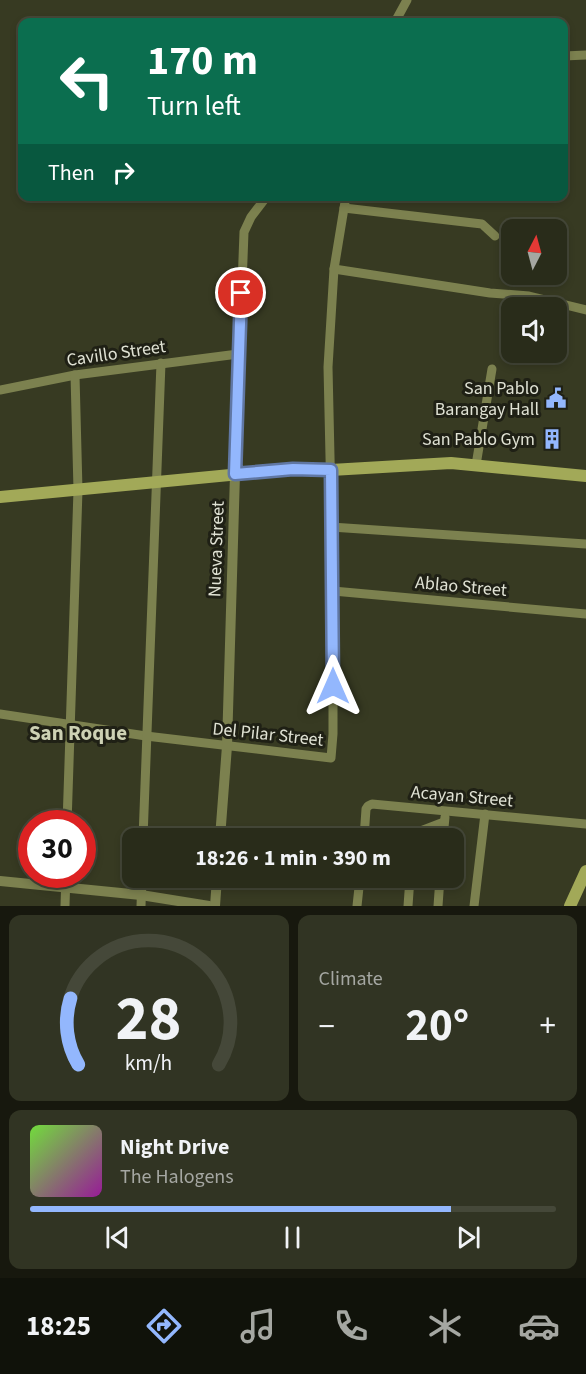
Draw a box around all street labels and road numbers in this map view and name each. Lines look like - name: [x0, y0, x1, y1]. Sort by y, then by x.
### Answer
- street label: Cavillo Street: [65, 334, 167, 373]
- street label: Nueva Street: [202, 500, 231, 598]
- street label: Ablao Street: [414, 570, 508, 603]
- street label: Del Pilar Street: [211, 716, 325, 753]
- street label: Acayan Street: [410, 780, 514, 813]

